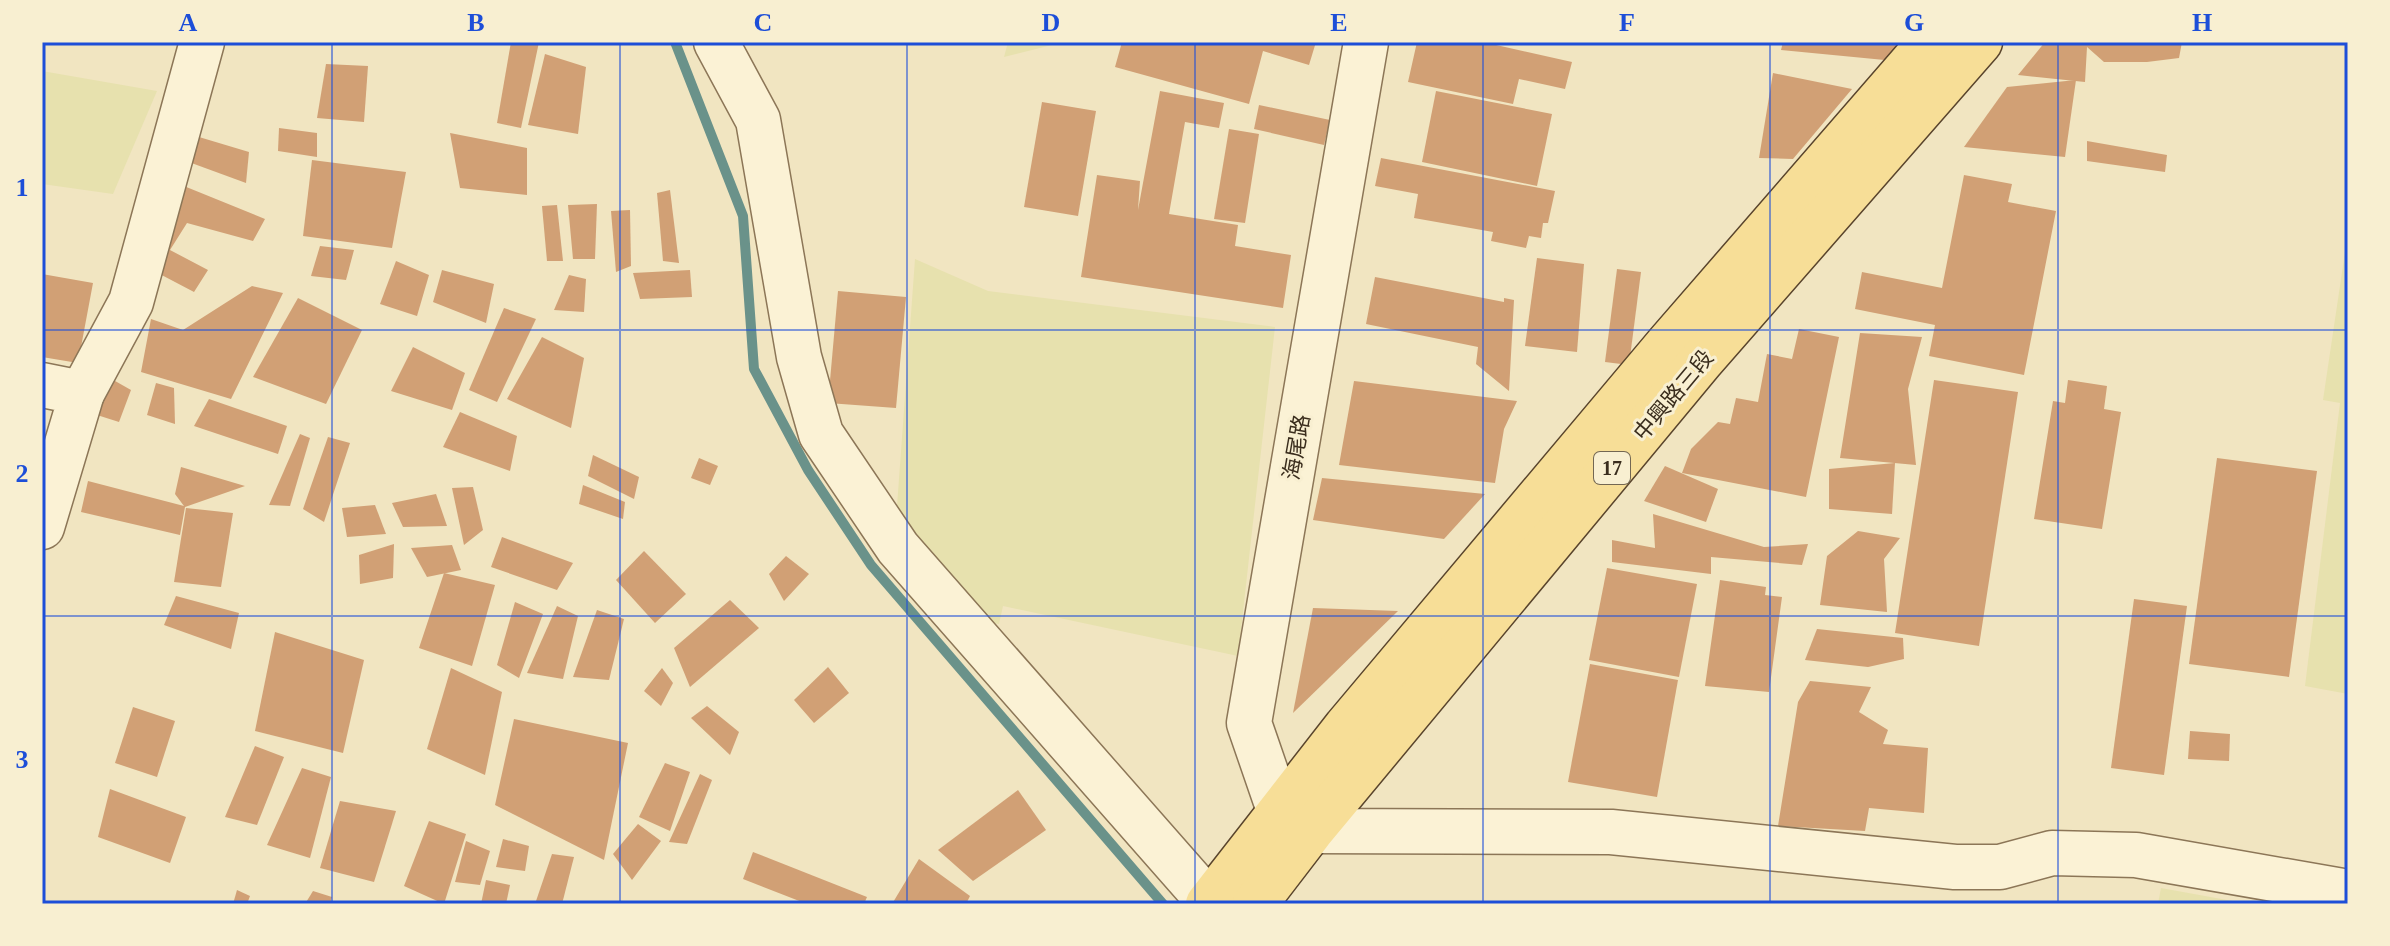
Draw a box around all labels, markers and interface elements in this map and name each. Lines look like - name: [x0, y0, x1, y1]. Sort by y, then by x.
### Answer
- text: A: [179, 8, 198, 37]
- text: B: [467, 8, 485, 37]
- text: C: [754, 8, 772, 37]
- text: D: [1042, 8, 1060, 37]
- text: E: [1330, 8, 1348, 37]
- text: F: [1619, 8, 1635, 37]
- text: G: [1904, 8, 1924, 37]
- text: H: [2192, 8, 2212, 37]
- text: 1: [16, 173, 29, 202]
- street label: 中興路三段: [1628, 345, 1718, 445]
- street label: 海尾路: [1278, 412, 1315, 482]
- road number: 17: [1594, 452, 1630, 484]
- text: 2: [16, 459, 29, 488]
- text: 3: [16, 745, 29, 774]

